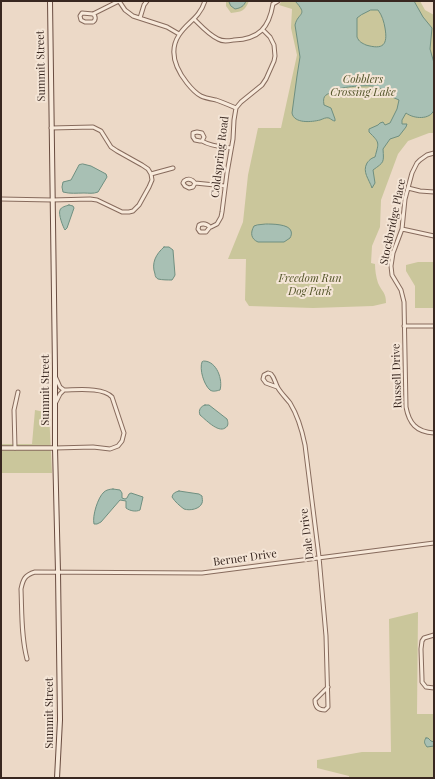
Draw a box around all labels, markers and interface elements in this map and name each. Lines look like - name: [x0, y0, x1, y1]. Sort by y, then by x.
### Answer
- street label: Summit Street: [34, 30, 48, 102]
- park label: Cobblers Crossing Lake: [330, 73, 396, 99]
- street label: Coldspring Road: [208, 115, 232, 199]
- street label: Stockbridge Place: [377, 178, 409, 266]
- park label: Freedom Run Dog Park: [278, 272, 342, 298]
- street label: Russell Drive: [389, 343, 405, 409]
- street label: Summit Street: [39, 354, 53, 426]
- street label: Dale Drive: [297, 508, 317, 560]
- street label: Berner Drive: [212, 547, 278, 569]
- street label: Summit Street: [43, 677, 57, 749]

